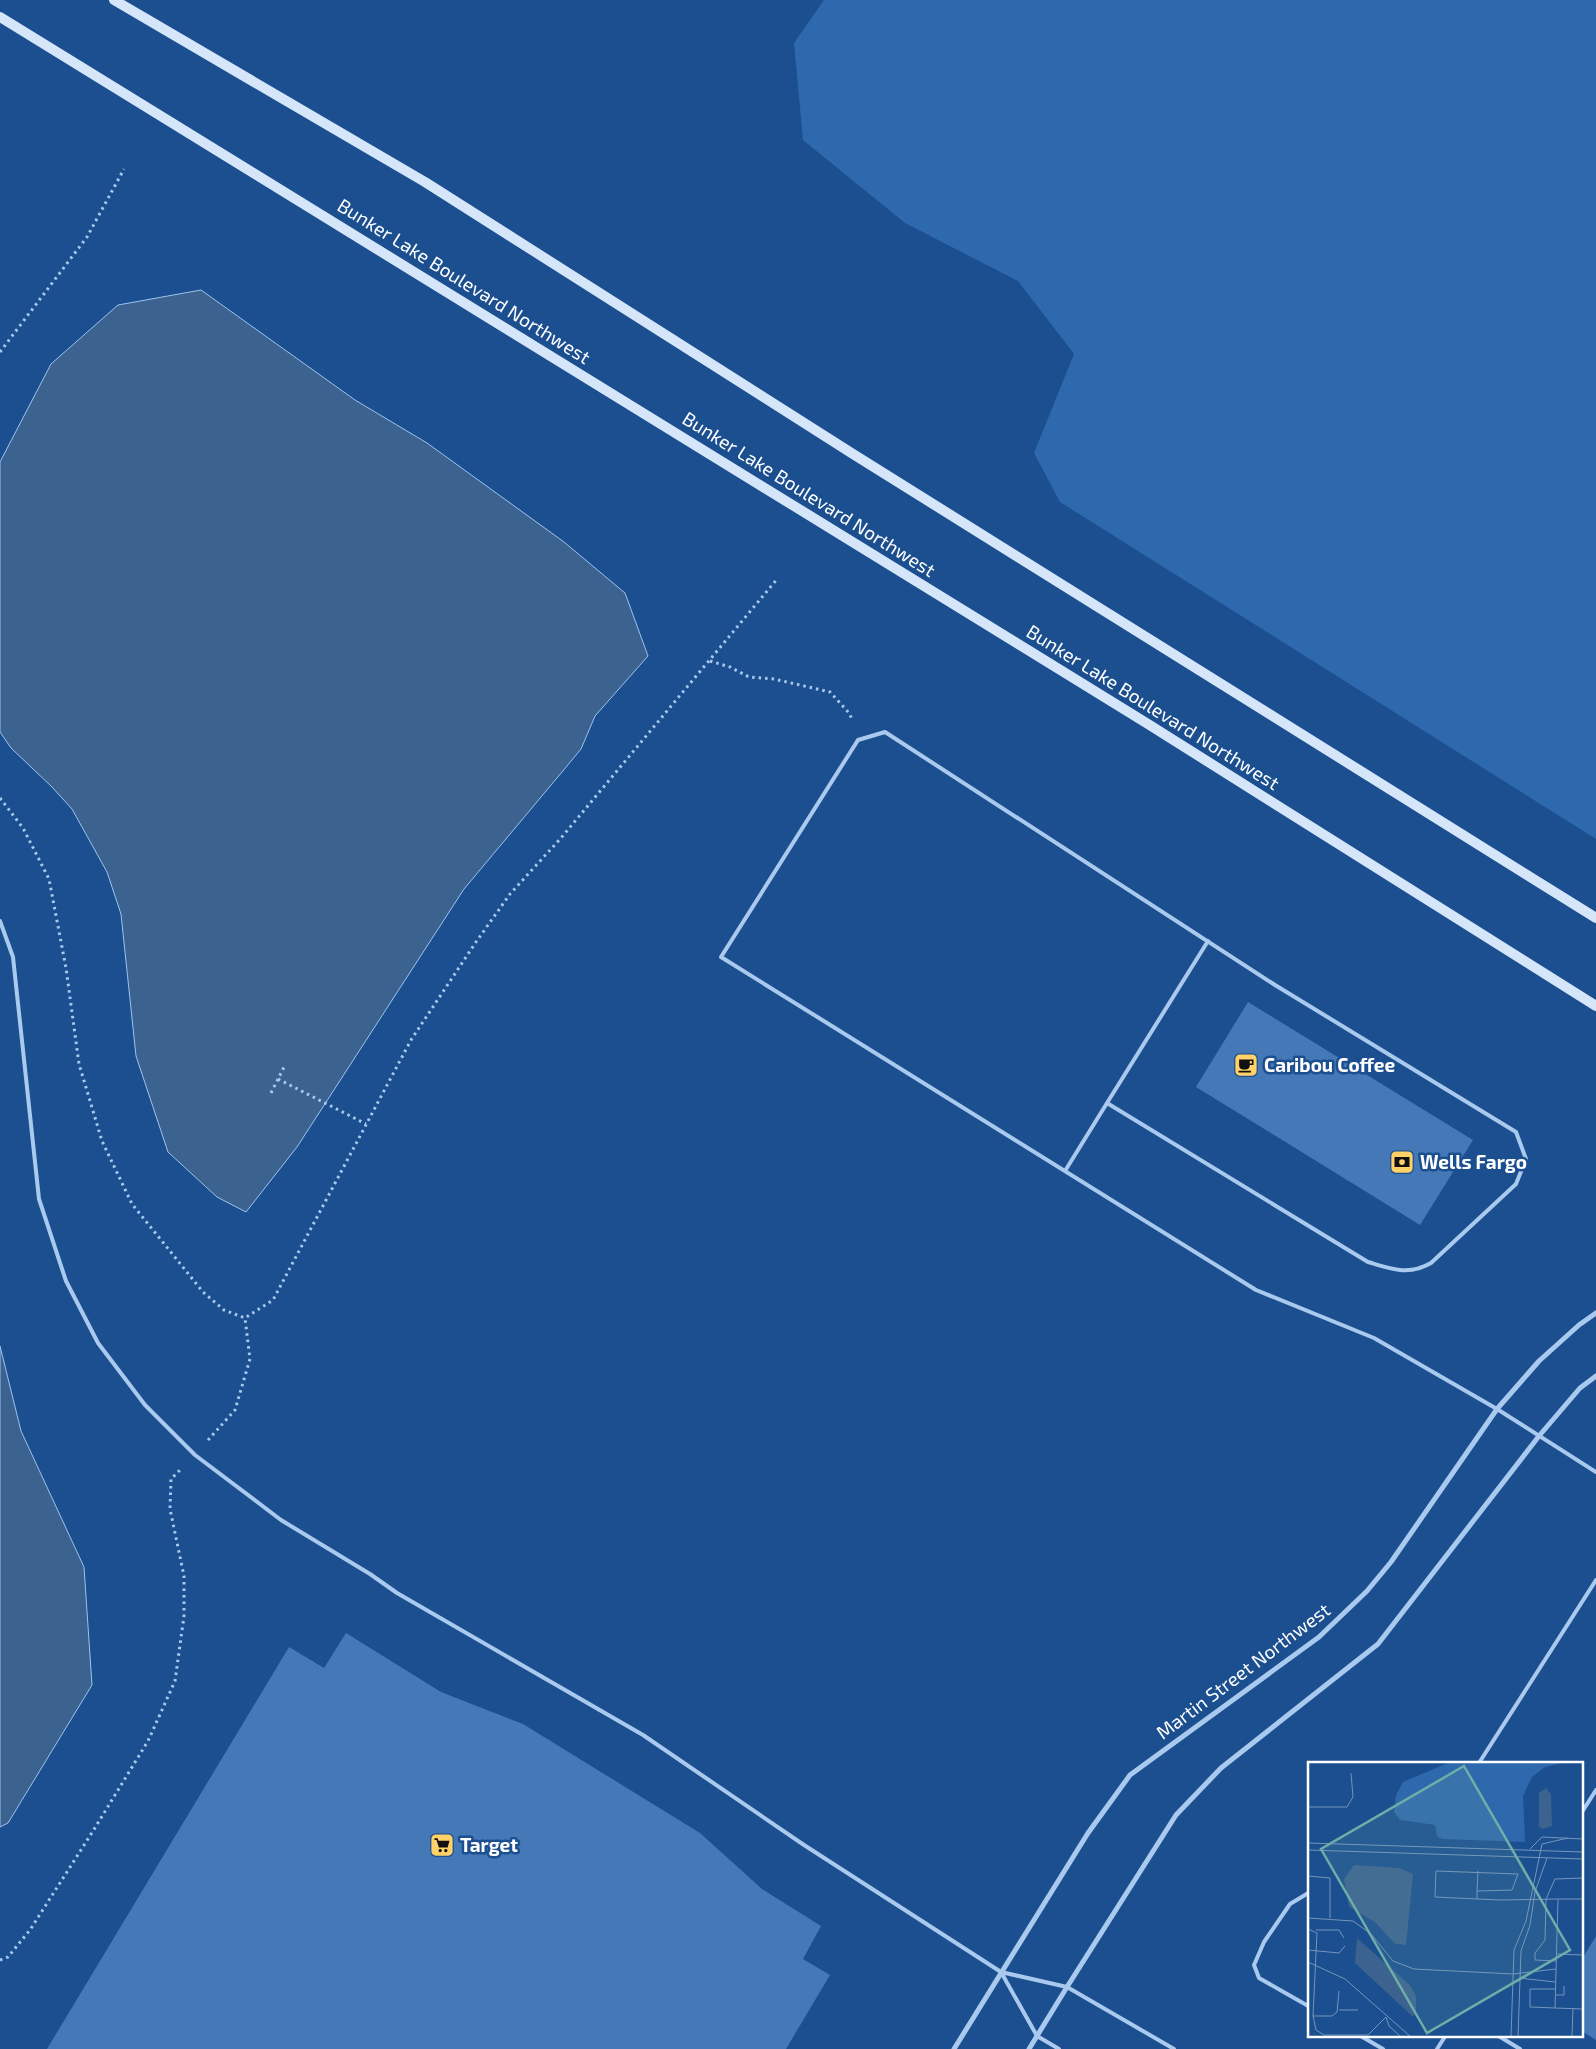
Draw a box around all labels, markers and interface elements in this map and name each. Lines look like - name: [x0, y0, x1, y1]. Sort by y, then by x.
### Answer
- street label: Bunker Lake Boulevard Northwest: [334, 193, 595, 368]
- street label: Bunker Lake Boulevard Northwest: [679, 406, 940, 581]
- street label: Bunker Lake Boulevard Northwest: [1023, 619, 1284, 794]
- cafe icon: Caribou Coffee: [1233, 1052, 1259, 1078]
- place label: Caribou Coffee: [1264, 1053, 1396, 1076]
- bank icon: Wells Fargo: [1389, 1149, 1415, 1175]
- place label: Wells Fargo: [1420, 1150, 1527, 1173]
- street label: Martin Street Northwest: [1151, 1598, 1334, 1744]
- inset map: [1308, 1762, 1584, 2036]
- supermarket icon: Target: [429, 1832, 455, 1858]
- place label: Target: [460, 1833, 518, 1856]

